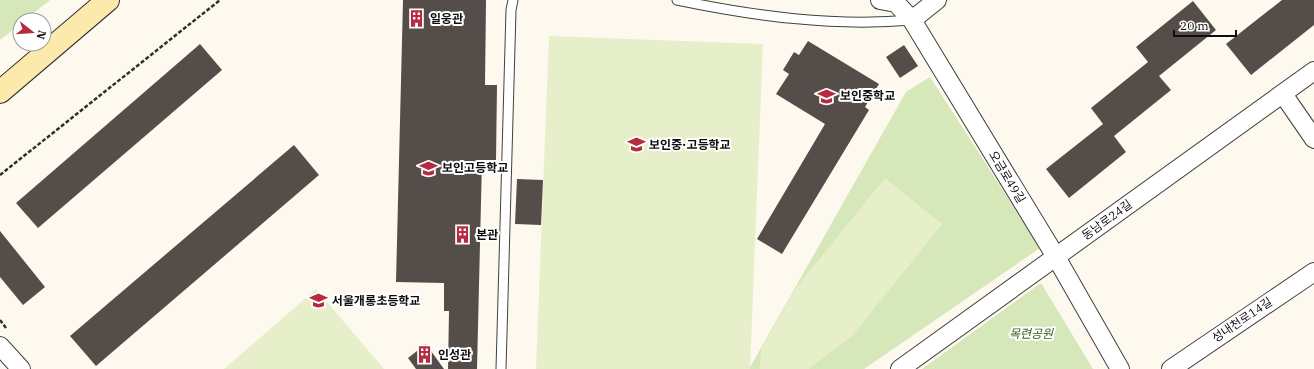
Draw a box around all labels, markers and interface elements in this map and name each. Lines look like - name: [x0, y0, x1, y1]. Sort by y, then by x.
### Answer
- building icon: 일웅관: [407, 9, 427, 29]
- place label: 일웅관: [430, 11, 463, 26]
- north arrow: [12, 12, 52, 52]
- scale bar: [1174, 12, 1236, 38]
- text: 20 m: [1180, 18, 1209, 33]
- text: N: [34, 29, 50, 41]
- school or university icon: 보인중학교: [817, 86, 837, 106]
- place label: 보인중학교: [840, 88, 895, 103]
- school or university icon: 보인중·고등학교: [626, 135, 646, 155]
- place label: 보인중·고등학교: [649, 137, 731, 152]
- street label: 오금로49길: [986, 148, 1029, 206]
- school or university icon: 보인고등학교: [419, 158, 439, 178]
- place label: 보인고등학교: [442, 160, 508, 175]
- street label: 동남로24길: [1079, 196, 1135, 243]
- building icon: 본관: [453, 225, 473, 245]
- place label: 본관: [476, 227, 498, 242]
- school or university icon: 서울개롱초등학교: [309, 291, 329, 311]
- place label: 서울개롱초등학교: [332, 293, 420, 308]
- street label: 성내천로14길: [1209, 294, 1275, 345]
- park label: 목련공원: [1009, 326, 1054, 341]
- building icon: 인성관: [415, 345, 435, 365]
- place label: 인성관: [438, 347, 471, 362]

